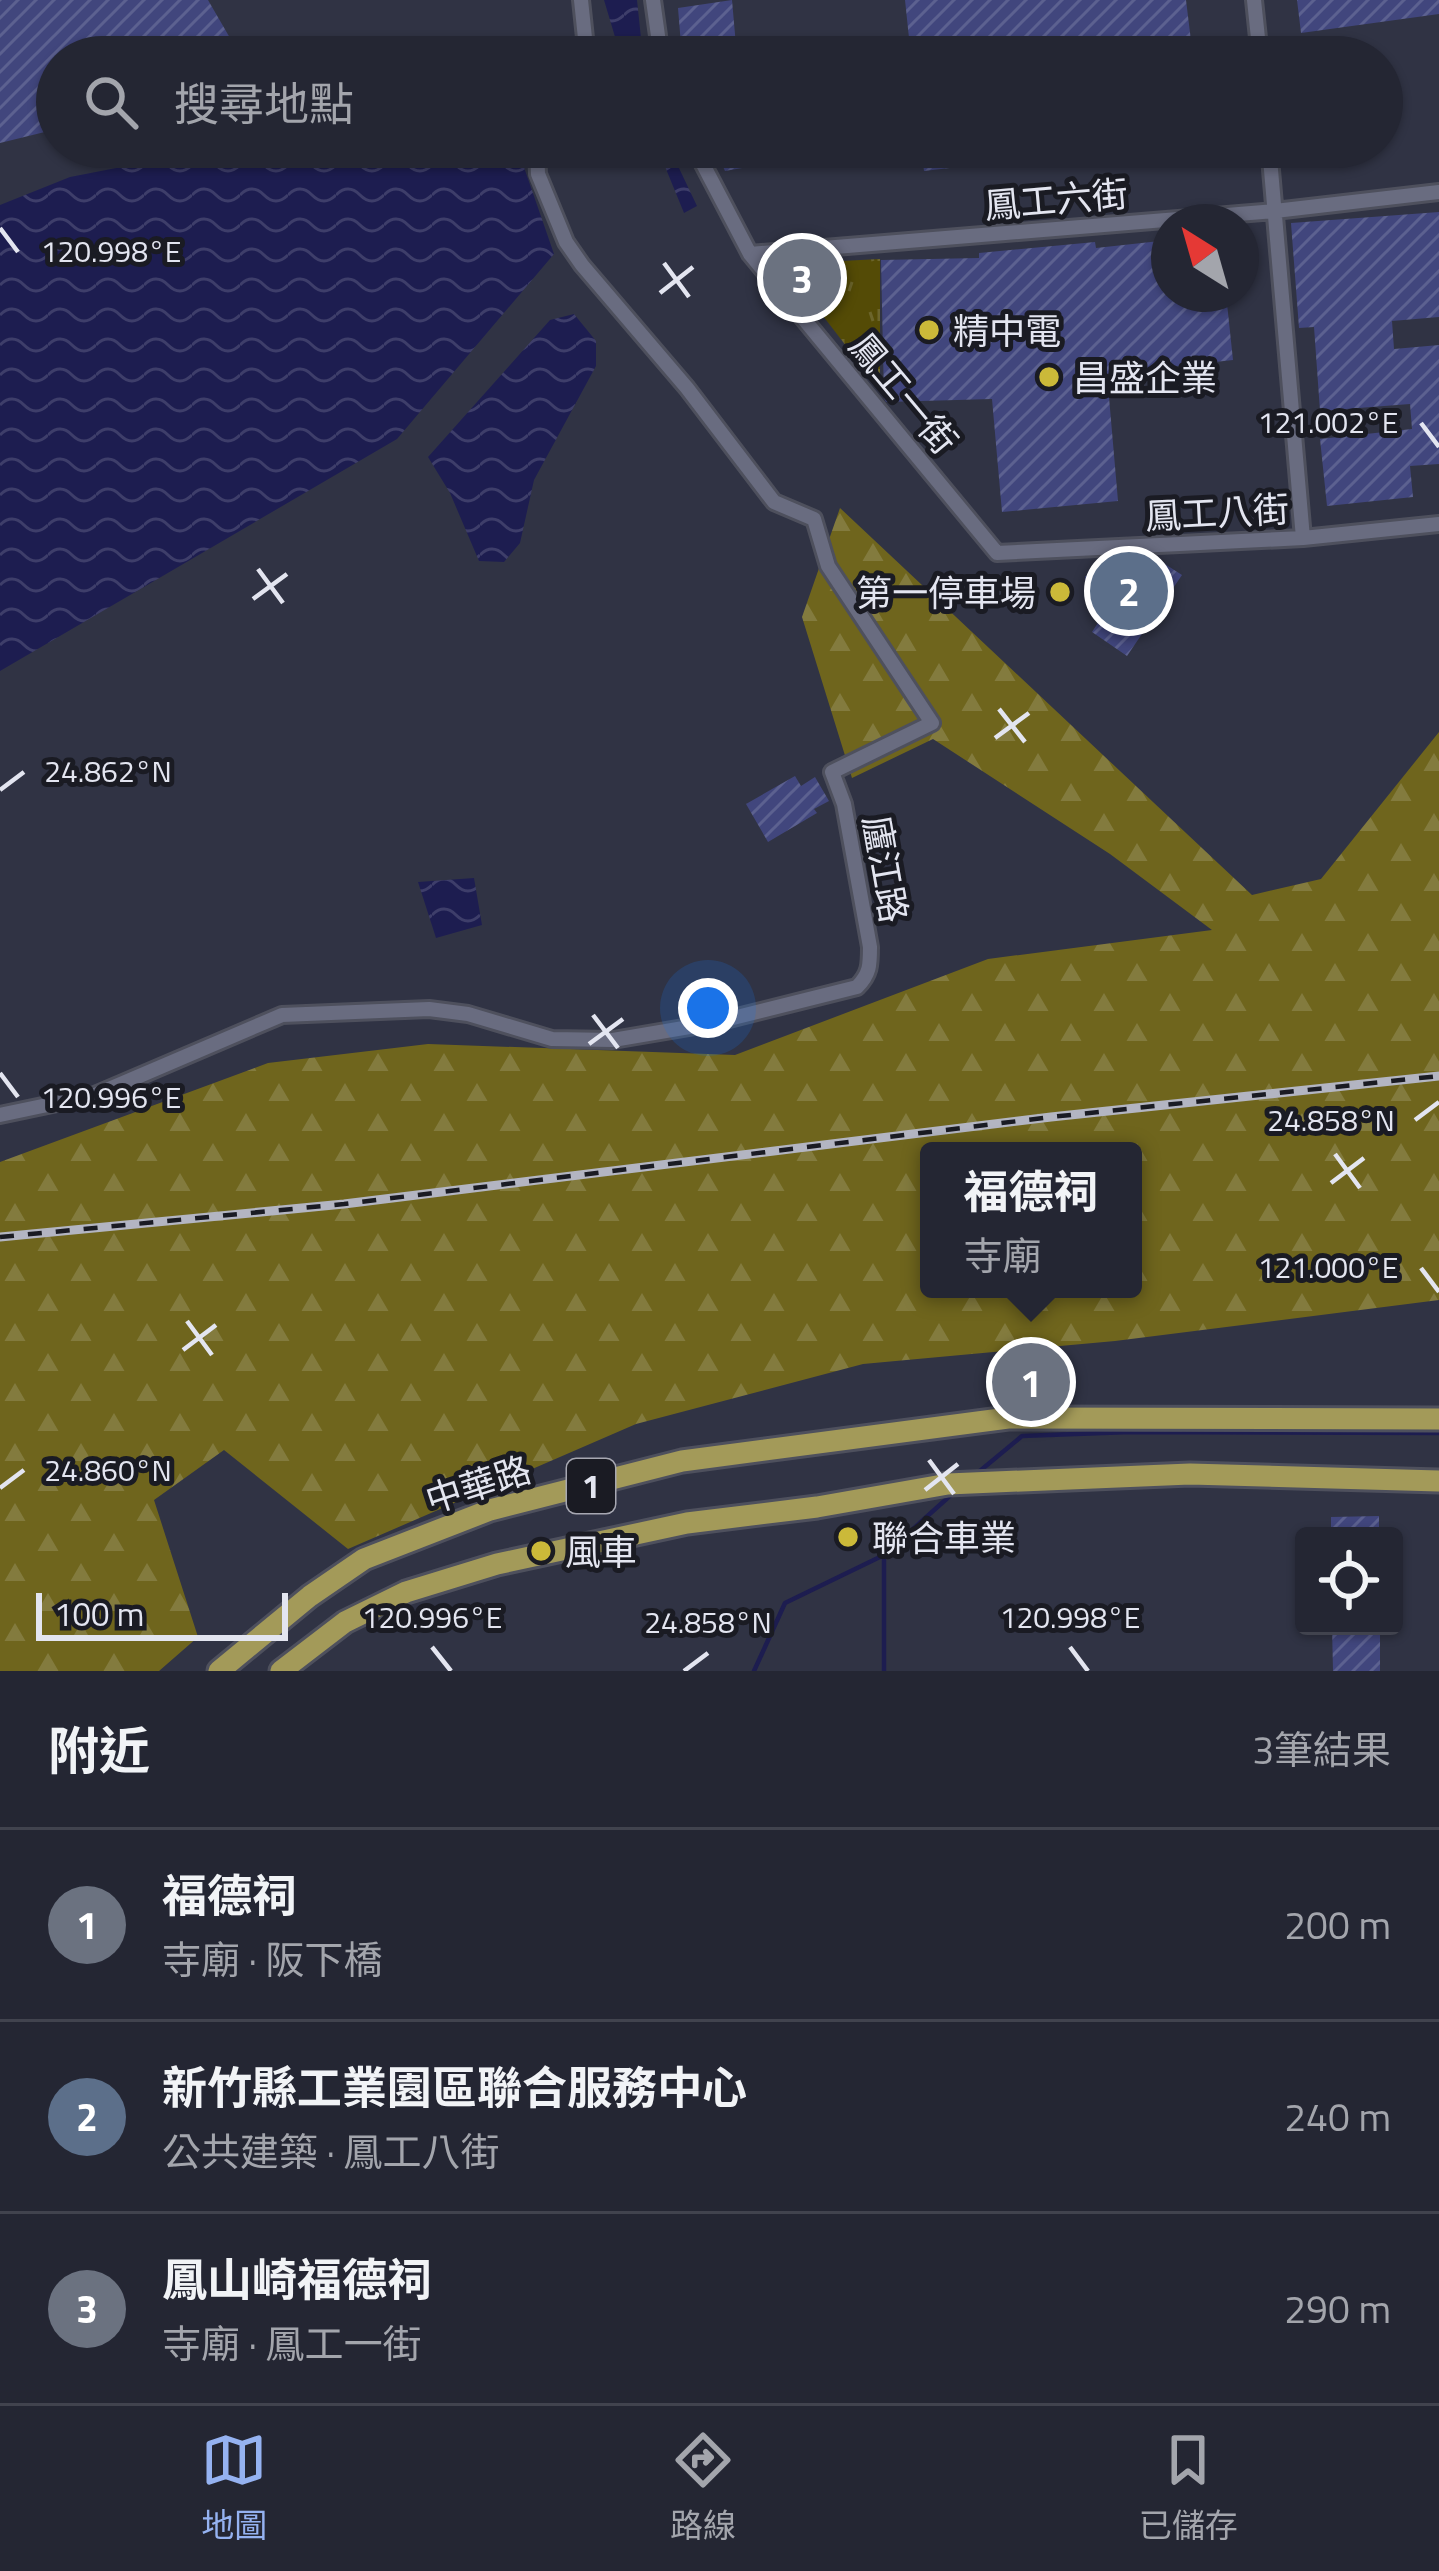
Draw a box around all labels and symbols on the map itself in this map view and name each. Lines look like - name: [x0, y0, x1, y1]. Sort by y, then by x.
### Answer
- street label: 鳳工六街: [982, 165, 1130, 233]
- north arrow: [1151, 204, 1259, 312]
- text: 120.998°E: [41, 228, 181, 274]
- pin: 3: [763, 233, 841, 323]
- place label: 精中電: [953, 303, 1061, 358]
- marker: 精中電: [916, 317, 942, 343]
- street label: 鳳工一街: [837, 320, 971, 466]
- place label: 昌盛企業: [1073, 350, 1217, 405]
- marker: 昌盛企業: [1036, 364, 1062, 390]
- text: 121.002°E: [1258, 399, 1398, 445]
- street label: 鳳工八街: [1144, 481, 1290, 543]
- pin: 2: [1090, 546, 1168, 636]
- place label: 第一停車場: [856, 565, 1036, 620]
- marker: 第一停車場: [1047, 579, 1073, 605]
- text: 24.862°N: [44, 748, 172, 794]
- street label: 廬江路: [850, 811, 922, 927]
- your location: [678, 978, 738, 1038]
- text: 120.996°E: [41, 1074, 181, 1120]
- text: 24.858°N: [1267, 1097, 1395, 1143]
- text: 121.000°E: [1258, 1244, 1398, 1290]
- pin: 1: [992, 1337, 1070, 1427]
- street label: 中華路: [418, 1441, 538, 1527]
- text: 24.860°N: [44, 1447, 172, 1493]
- road number: 1: [567, 1459, 615, 1513]
- place label: 聯合車業: [872, 1510, 1016, 1565]
- place label: 風車: [565, 1524, 637, 1579]
- marker: 聯合車業: [835, 1524, 861, 1550]
- marker: 風車: [528, 1538, 554, 1564]
- scale bar: [36, 1587, 288, 1640]
- text: 120.996°E: [362, 1594, 502, 1640]
- text: 120.998°E: [1000, 1594, 1140, 1640]
- text: 24.858°N: [644, 1599, 772, 1645]

